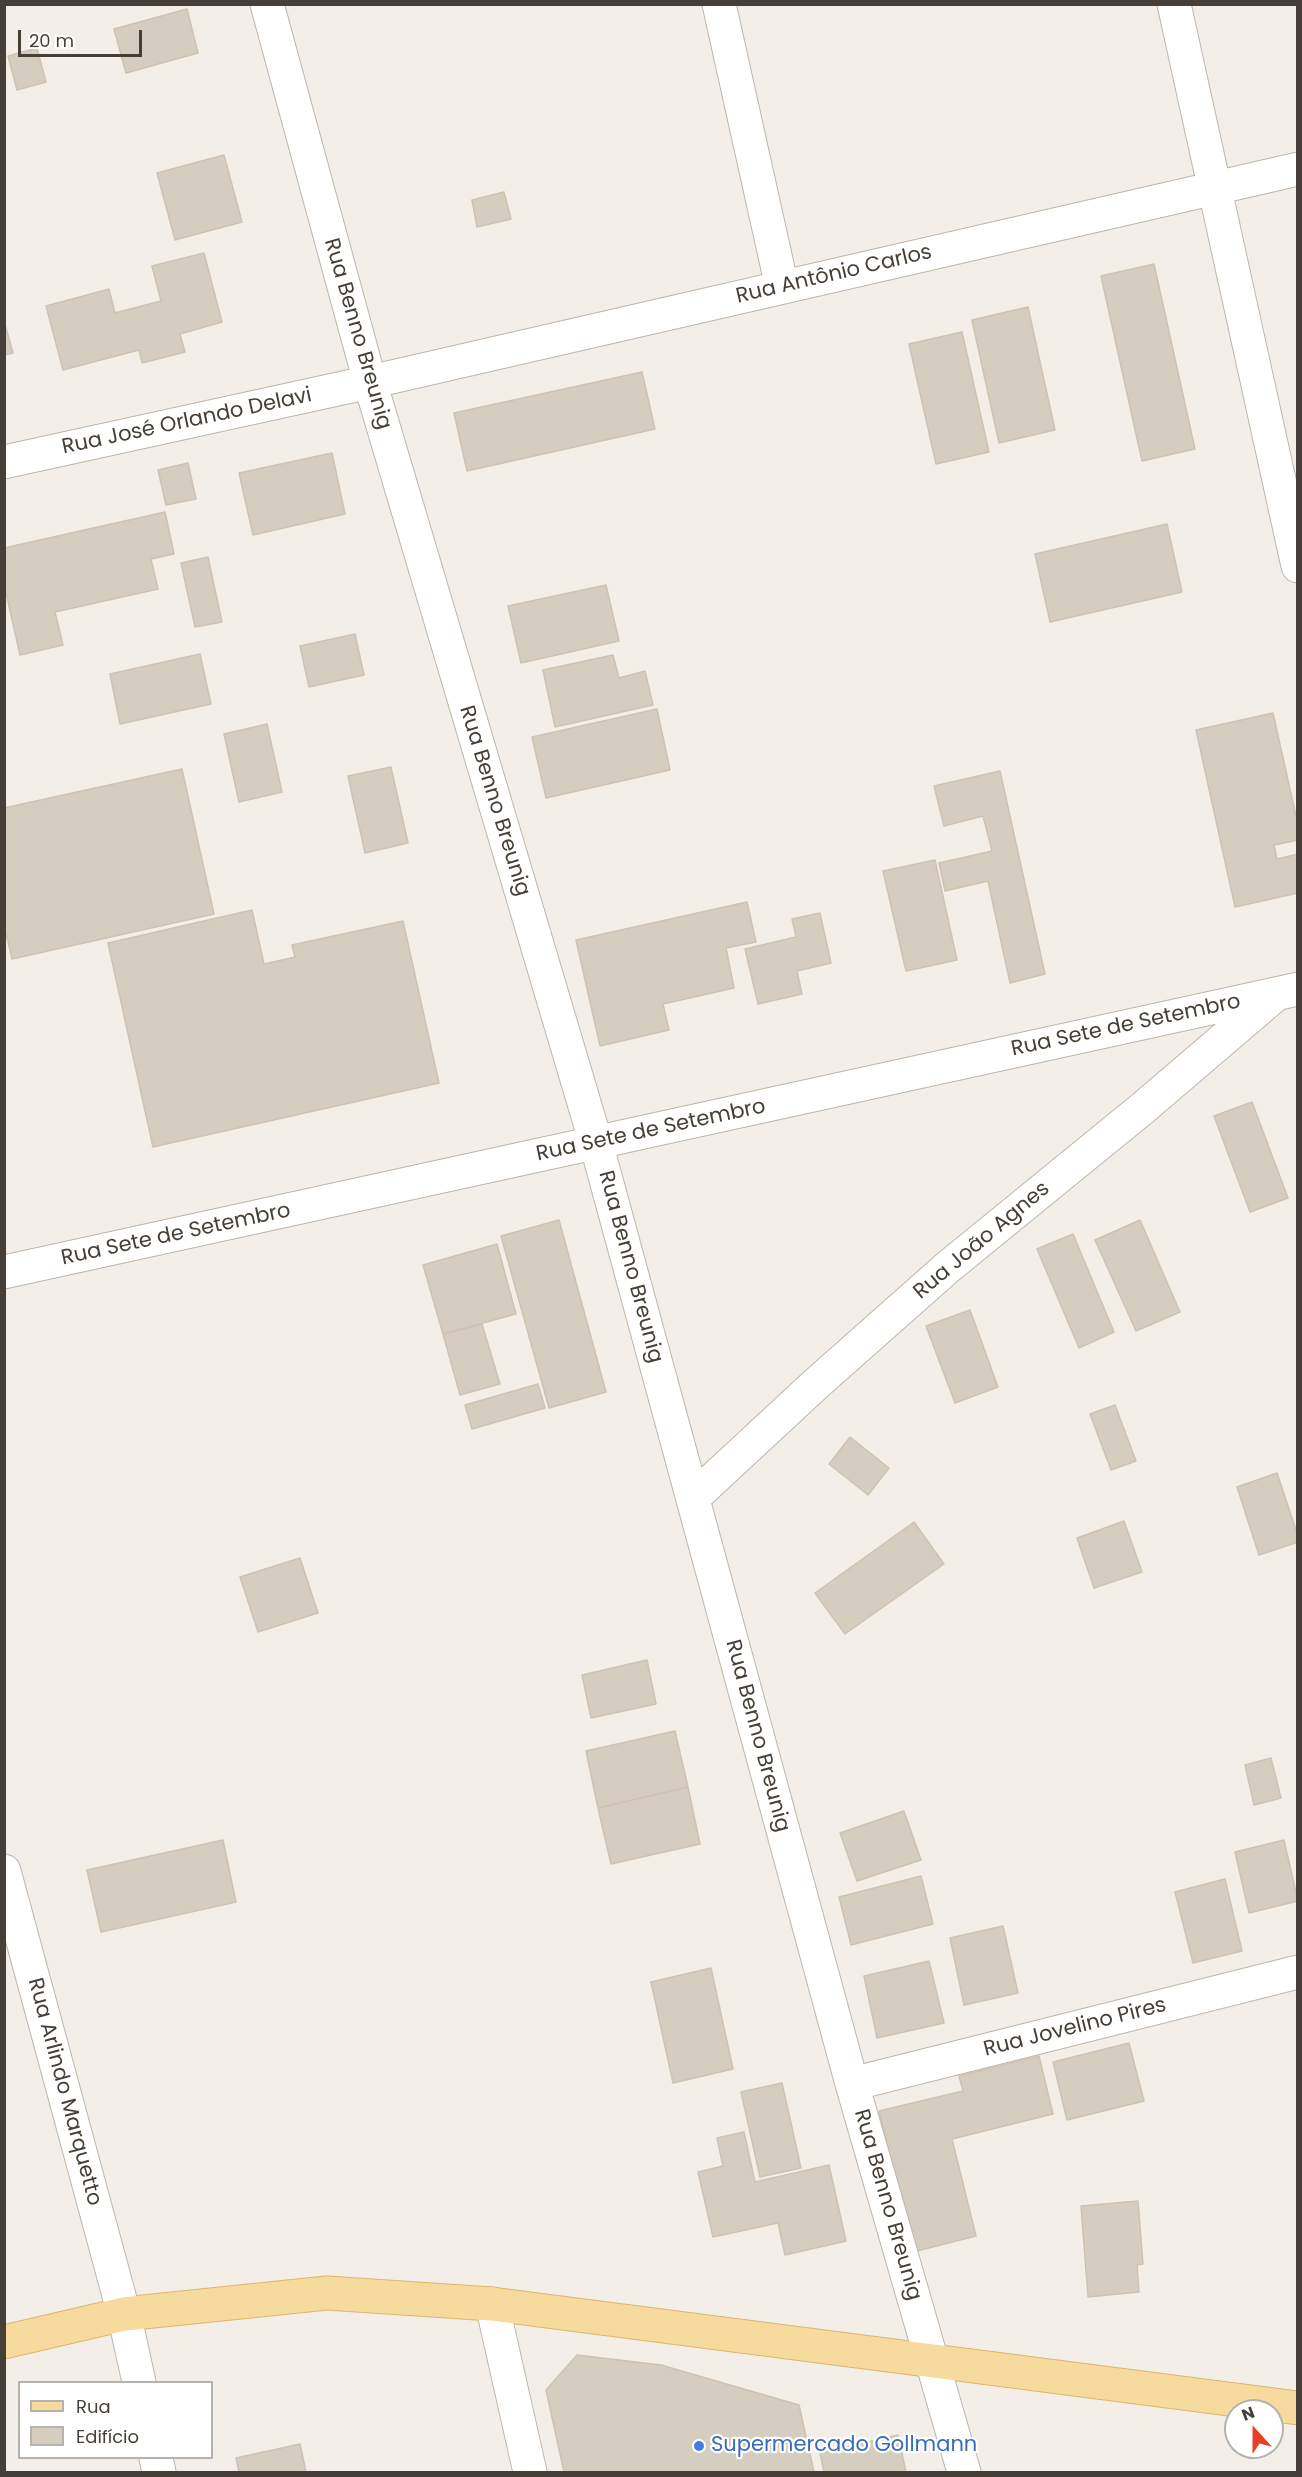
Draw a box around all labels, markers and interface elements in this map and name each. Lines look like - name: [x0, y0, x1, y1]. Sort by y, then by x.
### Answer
- scale bar: [21, 18, 146, 56]
- text: 20 m: [29, 28, 74, 53]
- street label: Rua Benno Breunig: [318, 235, 396, 433]
- street label: Rua Antônio Carlos: [734, 240, 934, 310]
- street label: Rua José Orlando Delavi: [60, 383, 314, 461]
- street label: Rua Benno Breunig: [453, 703, 535, 899]
- street label: Rua Sete de Setembro: [1009, 989, 1243, 1063]
- street label: Rua Sete de Setembro: [534, 1094, 768, 1168]
- street label: Rua Benno Breunig: [592, 1168, 668, 1366]
- street label: Rua João Agnes: [909, 1177, 1055, 1305]
- street label: Rua Sete de Setembro: [59, 1198, 293, 1272]
- street label: Rua Benno Breunig: [719, 1637, 795, 1835]
- street label: Rua Arlindo Marquetto: [21, 1975, 107, 2209]
- street label: Rua Jovelino Pires: [981, 1993, 1169, 2063]
- street label: Rua Benno Breunig: [848, 2106, 926, 2304]
- legend: [18, 2381, 213, 2459]
- text: Rua: [76, 2394, 111, 2419]
- north arrow: [1224, 2399, 1284, 2459]
- text: N: [1238, 2401, 1258, 2426]
- text: Edifício: [76, 2424, 139, 2449]
- place label: Supermercado Gollmann: [711, 2433, 977, 2459]
- marker: Supermercado Gollmann: [692, 2439, 706, 2453]

